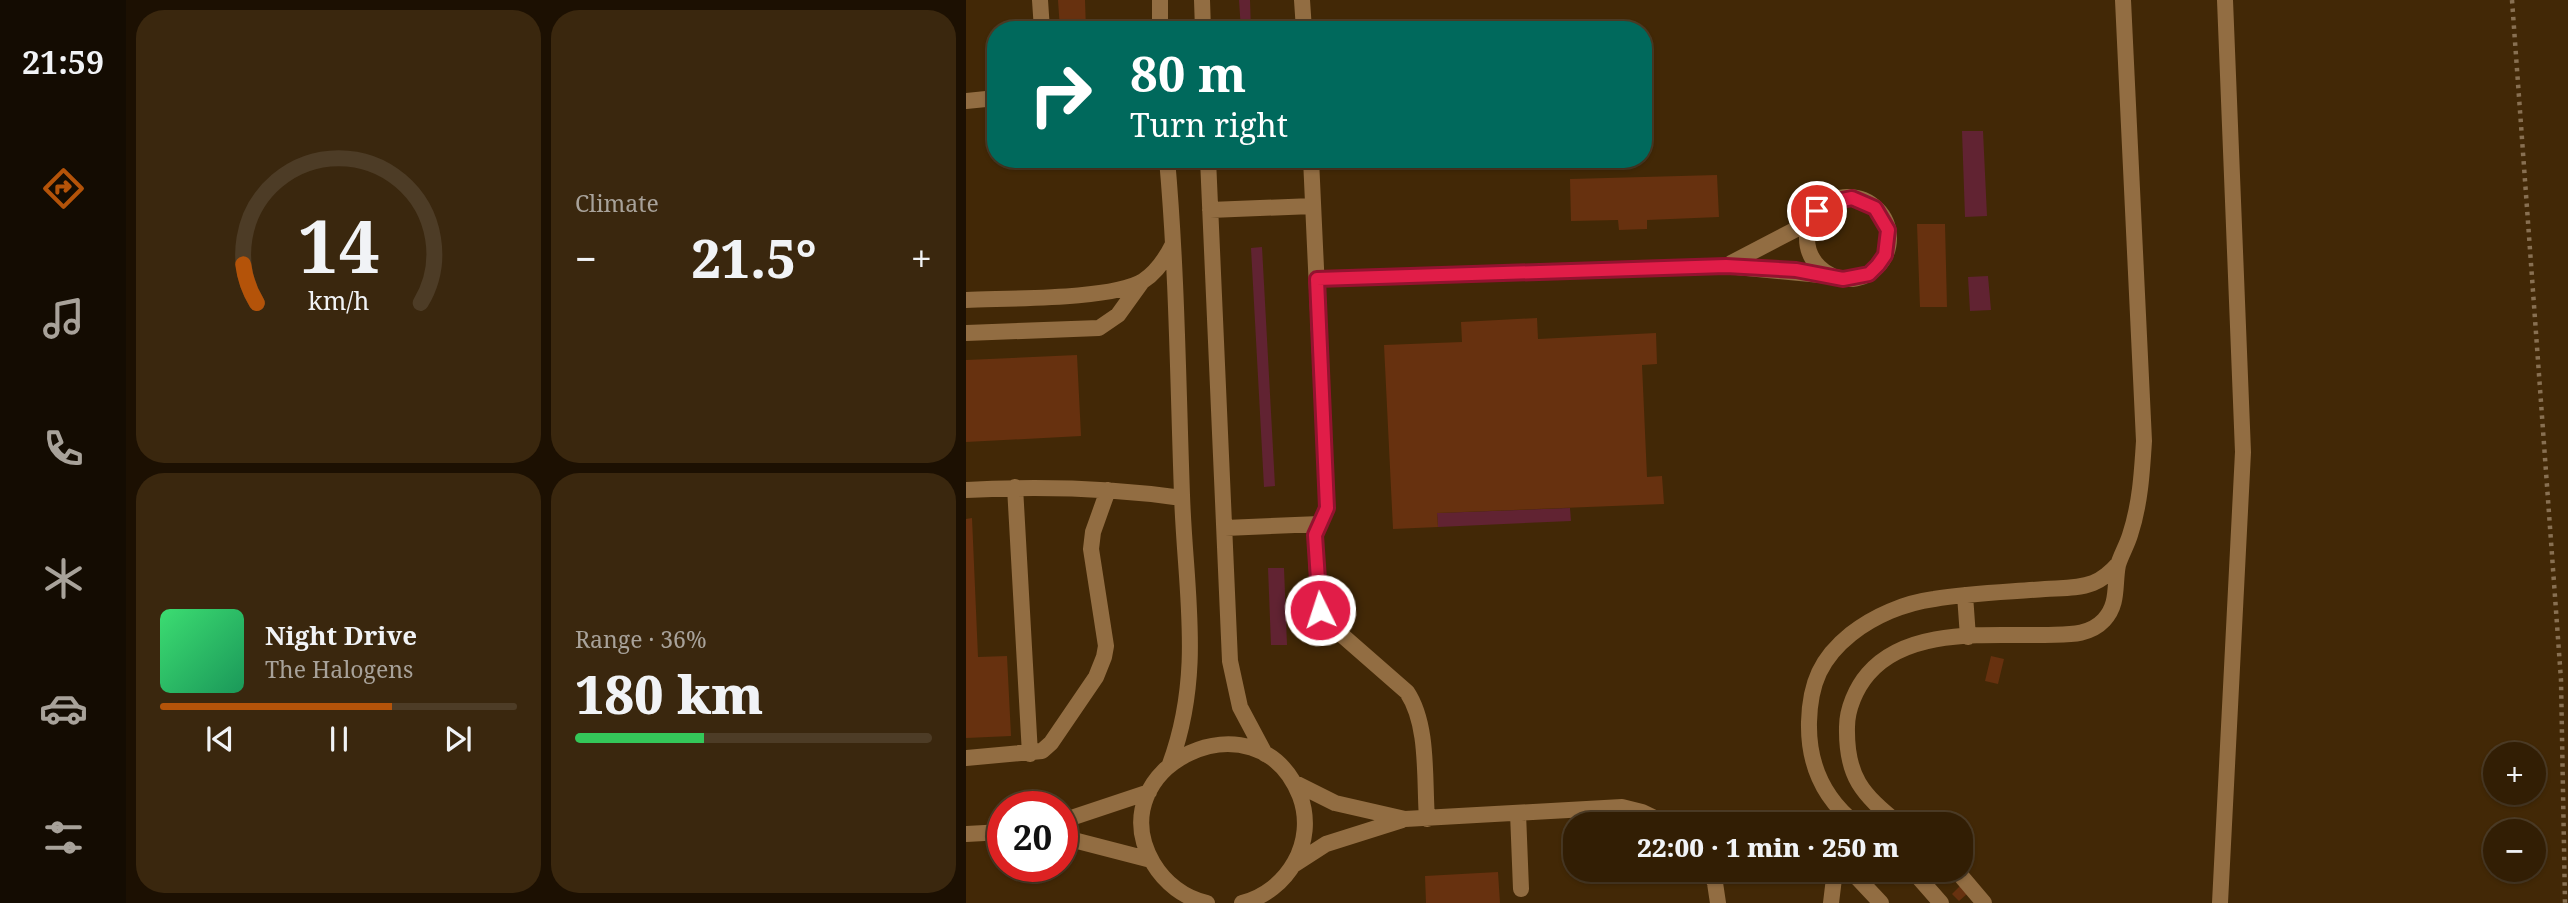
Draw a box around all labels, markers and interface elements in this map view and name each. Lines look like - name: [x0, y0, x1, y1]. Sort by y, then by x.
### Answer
- text: 21:59: [22, 40, 104, 83]
- text: 80 m: [1130, 40, 1246, 106]
- icon: right: [1015, 49, 1106, 140]
- text: Turn right: [1130, 103, 1288, 146]
- icon: directions: [39, 164, 88, 213]
- pin: [1787, 181, 1847, 241]
- text: Climate: [575, 187, 659, 219]
- icon: arrive: [1798, 192, 1836, 230]
- text: 14: [297, 195, 380, 294]
- text: 21.5°: [691, 222, 817, 293]
- text: −: [575, 232, 597, 284]
- text: +: [911, 232, 932, 284]
- text: km/h: [308, 282, 369, 316]
- icon: music: [39, 294, 88, 343]
- icon: phone: [39, 424, 88, 473]
- icon: climate: [39, 554, 88, 603]
- position arrow: [1283, 573, 1357, 647]
- text: Night Drive: [265, 617, 417, 653]
- text: Range · 36%: [575, 623, 707, 655]
- text: The Halogens: [265, 653, 413, 685]
- text: 180 km: [575, 658, 763, 729]
- icon: car: [39, 684, 88, 733]
- icon: previous: [201, 720, 239, 758]
- icon: pause: [320, 720, 358, 758]
- icon: next: [439, 720, 477, 758]
- map controls: [2483, 742, 2546, 882]
- button: +: [2483, 742, 2546, 805]
- speed limit sign: 20: [987, 791, 1078, 882]
- icon: filters: [39, 813, 88, 862]
- button: −: [2483, 819, 2546, 882]
- text: 22:00 · 1 min · 250 m: [1637, 829, 1899, 865]

